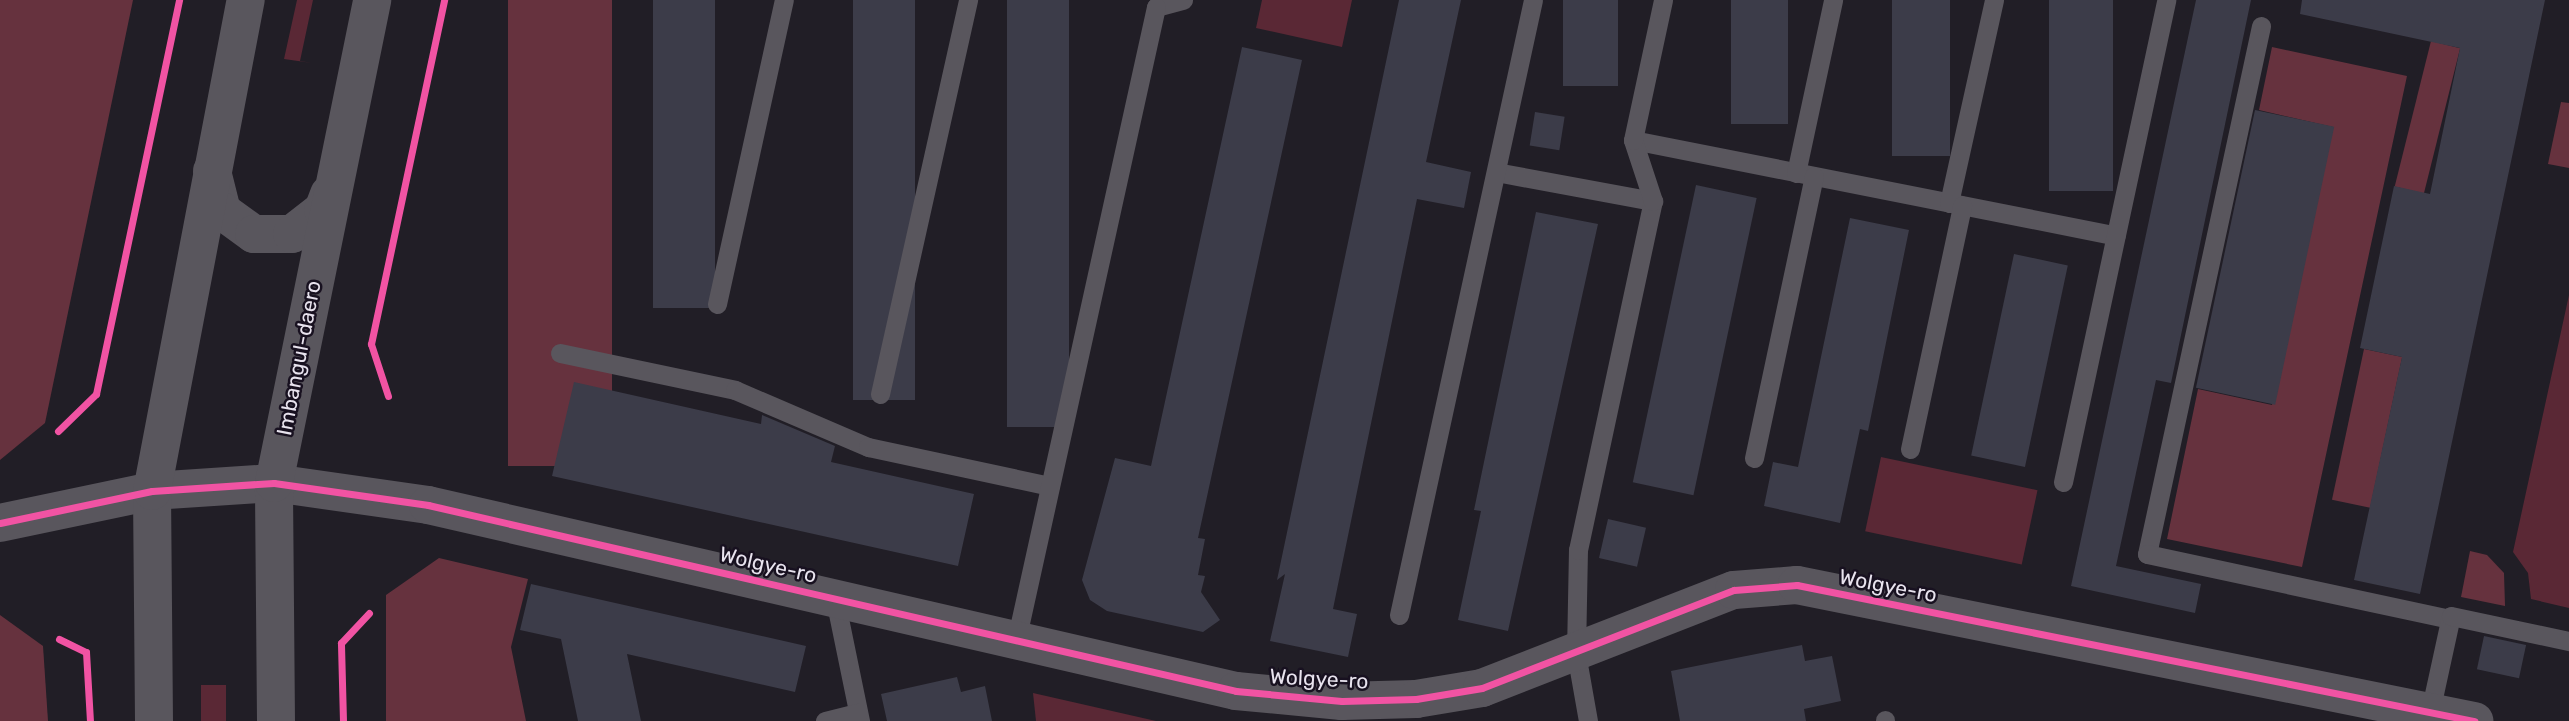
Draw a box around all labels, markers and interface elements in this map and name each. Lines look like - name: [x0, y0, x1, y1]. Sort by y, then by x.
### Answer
- street label: Imbangul-daero: [272, 278, 326, 438]
- street label: Wolgye-ro: [717, 542, 819, 588]
- street label: Wolgye-ro: [1837, 564, 1939, 608]
- street label: Wolgye-ro: [1269, 664, 1369, 694]

